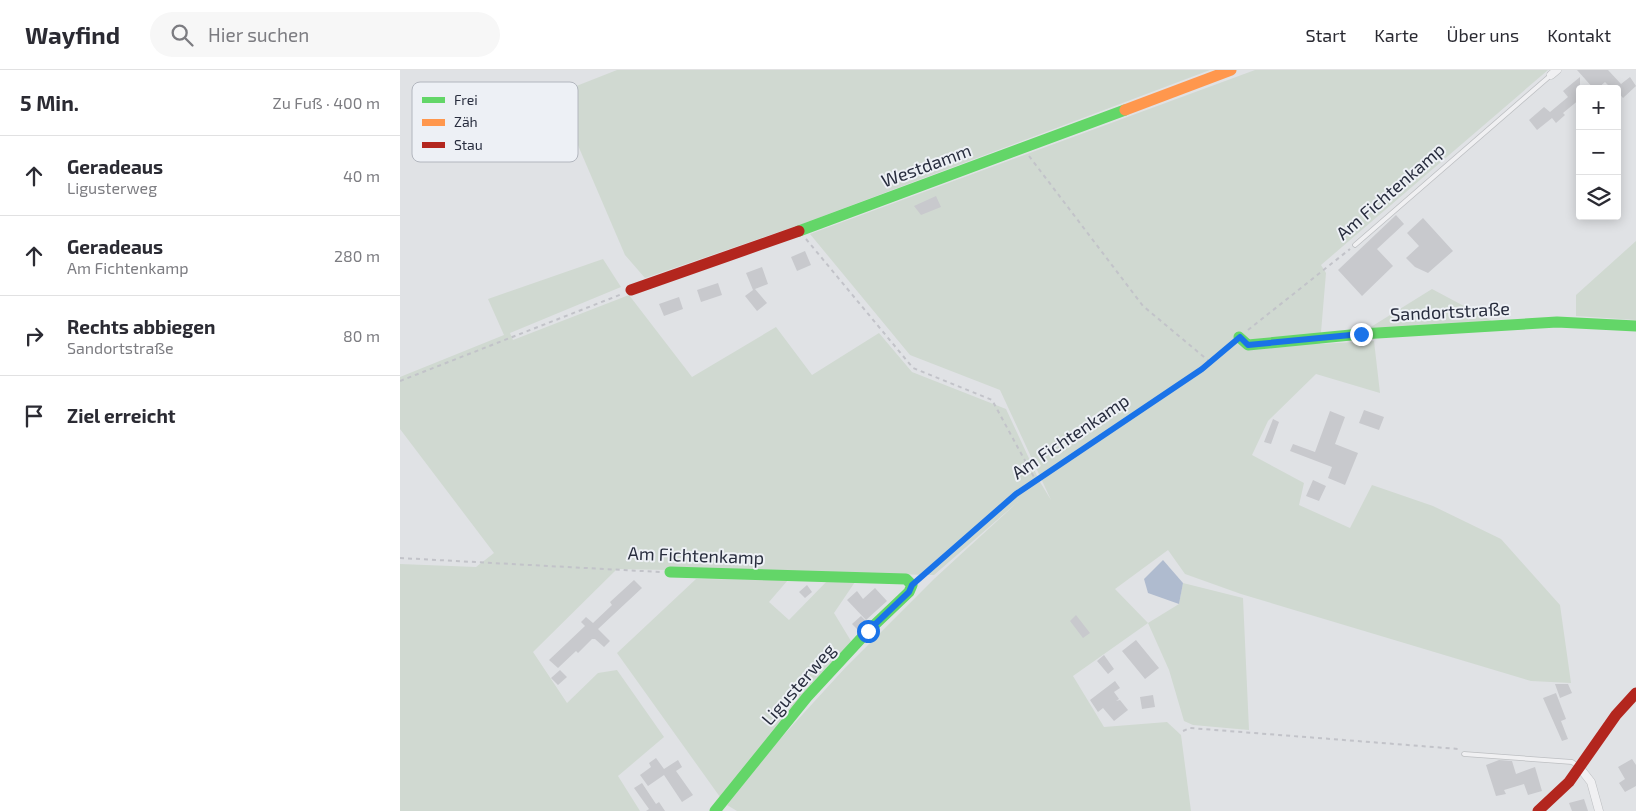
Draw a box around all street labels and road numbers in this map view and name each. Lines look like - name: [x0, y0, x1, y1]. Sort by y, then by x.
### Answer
- street label: Am Fichtenkamp: [1331, 138, 1449, 244]
- street label: Westdamm: [878, 139, 974, 191]
- street label: Sandortstraße: [1390, 297, 1510, 325]
- street label: Am Fichtenkamp: [1007, 389, 1133, 483]
- street label: Am Fichtenkamp: [627, 542, 765, 568]
- street label: Ligusterweg: [756, 639, 840, 729]

